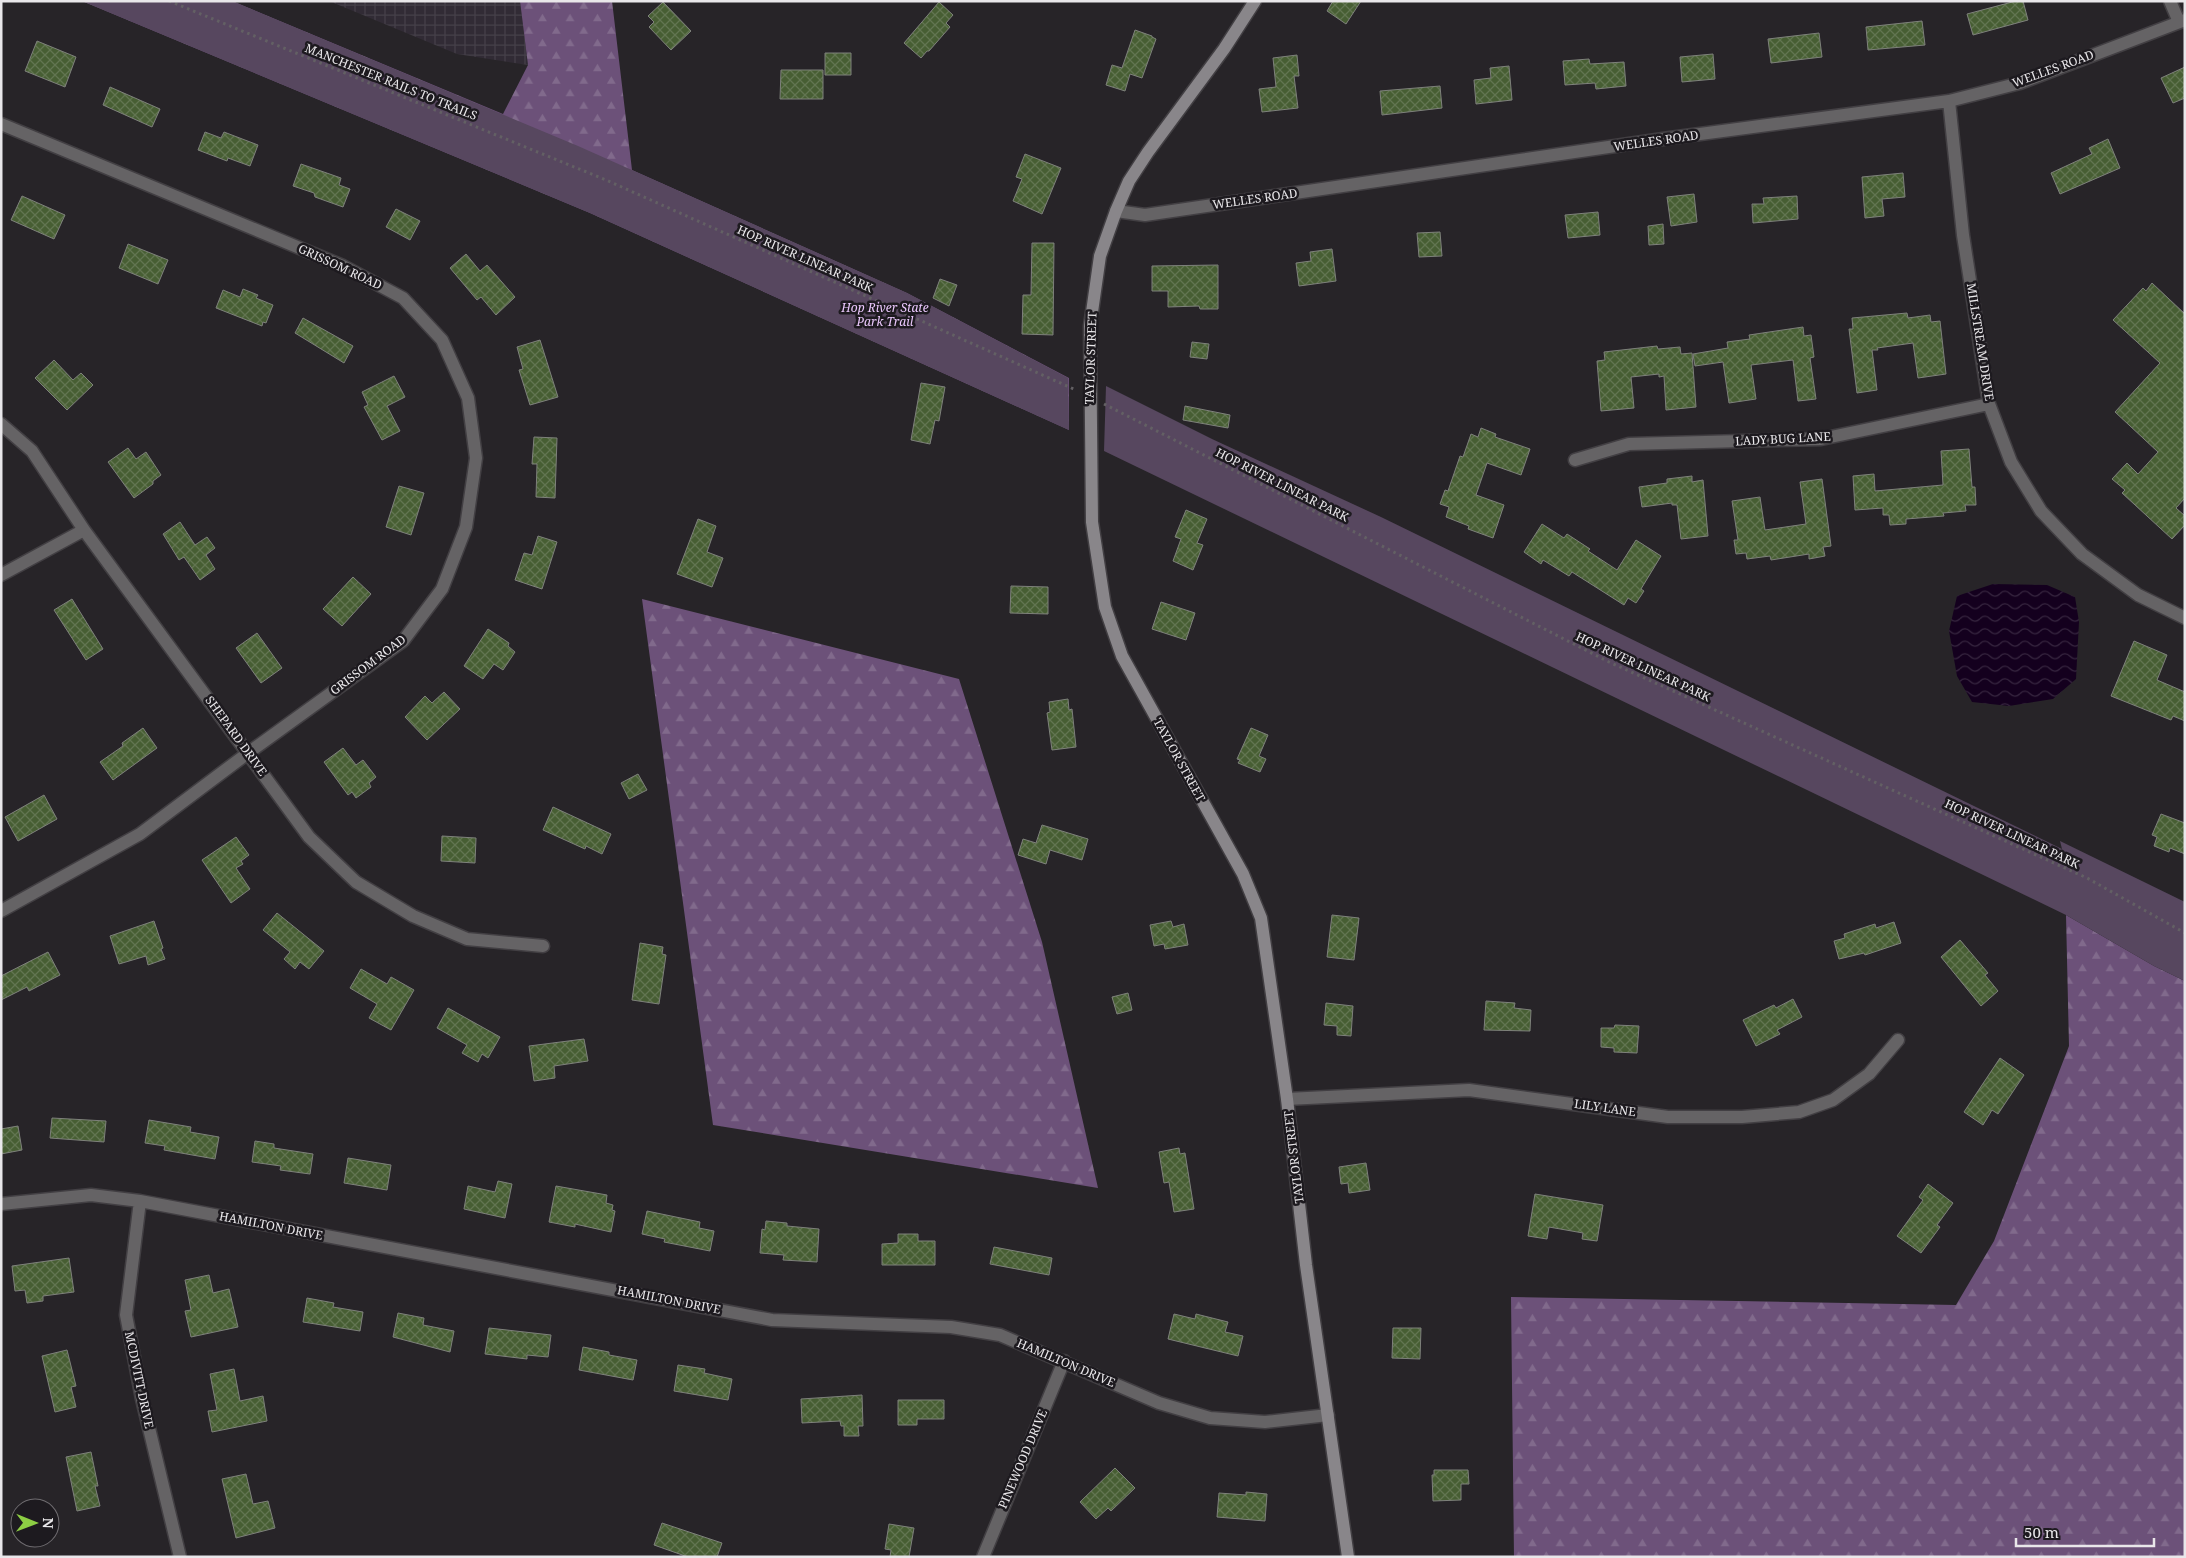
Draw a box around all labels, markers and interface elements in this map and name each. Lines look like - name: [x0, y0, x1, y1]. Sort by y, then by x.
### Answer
- street label: MANCHESTER RAILS TO TRAILS: [302, 39, 480, 124]
- street label: WELLES ROAD: [2010, 46, 2096, 91]
- street label: WELLES ROAD: [1612, 126, 1700, 155]
- street label: WELLES ROAD: [1211, 184, 1299, 213]
- street label: HOP RIVER LINEAR PARK: [735, 221, 876, 296]
- street label: GRISSOM ROAD: [296, 240, 385, 294]
- street label: MILLSTREAM DRIVE: [1963, 282, 1998, 402]
- park label: Hop River State Park Trail: [840, 299, 929, 330]
- street label: TAYLOR STREET: [1080, 311, 1101, 405]
- street label: LADY BUG LANE: [1735, 428, 1831, 449]
- street label: HOP RIVER LINEAR PARK: [1213, 444, 1352, 526]
- street label: HOP RIVER LINEAR PARK: [1573, 628, 1714, 706]
- street label: GRISSOM ROAD: [326, 630, 409, 699]
- street label: SHEPARD DRIVE: [202, 692, 271, 779]
- street label: TAYLOR STREET: [1149, 715, 1210, 805]
- street label: HOP RIVER LINEAR PARK: [1942, 795, 2083, 873]
- street label: LILY LANE: [1573, 1095, 1637, 1120]
- street label: TAYLOR STREET: [1279, 1109, 1308, 1204]
- street label: HAMILTON DRIVE: [218, 1207, 324, 1244]
- street label: HAMILTON DRIVE: [616, 1281, 722, 1318]
- street label: MCDIVITT DRIVE: [121, 1330, 158, 1430]
- street label: HAMILTON DRIVE: [1014, 1334, 1118, 1391]
- street label: PINEWOOD DRIVE: [994, 1406, 1051, 1511]
- north arrow: [10, 1498, 60, 1548]
- scale bar: [2016, 1516, 2154, 1548]
- text: N: [39, 1518, 58, 1529]
- text: 50 m: [2024, 1522, 2059, 1542]

